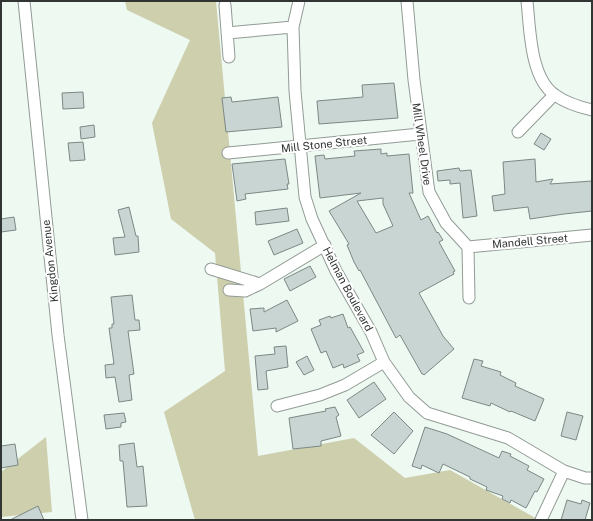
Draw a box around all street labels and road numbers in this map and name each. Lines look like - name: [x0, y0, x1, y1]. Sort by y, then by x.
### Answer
- street label: Mill Wheel Drive: [410, 102, 434, 186]
- street label: Mill Stone Street: [280, 134, 368, 154]
- street label: Kingdon Avenue: [40, 219, 60, 303]
- street label: Mandell Street: [492, 232, 568, 250]
- street label: Helman Boulevard: [321, 245, 375, 333]

